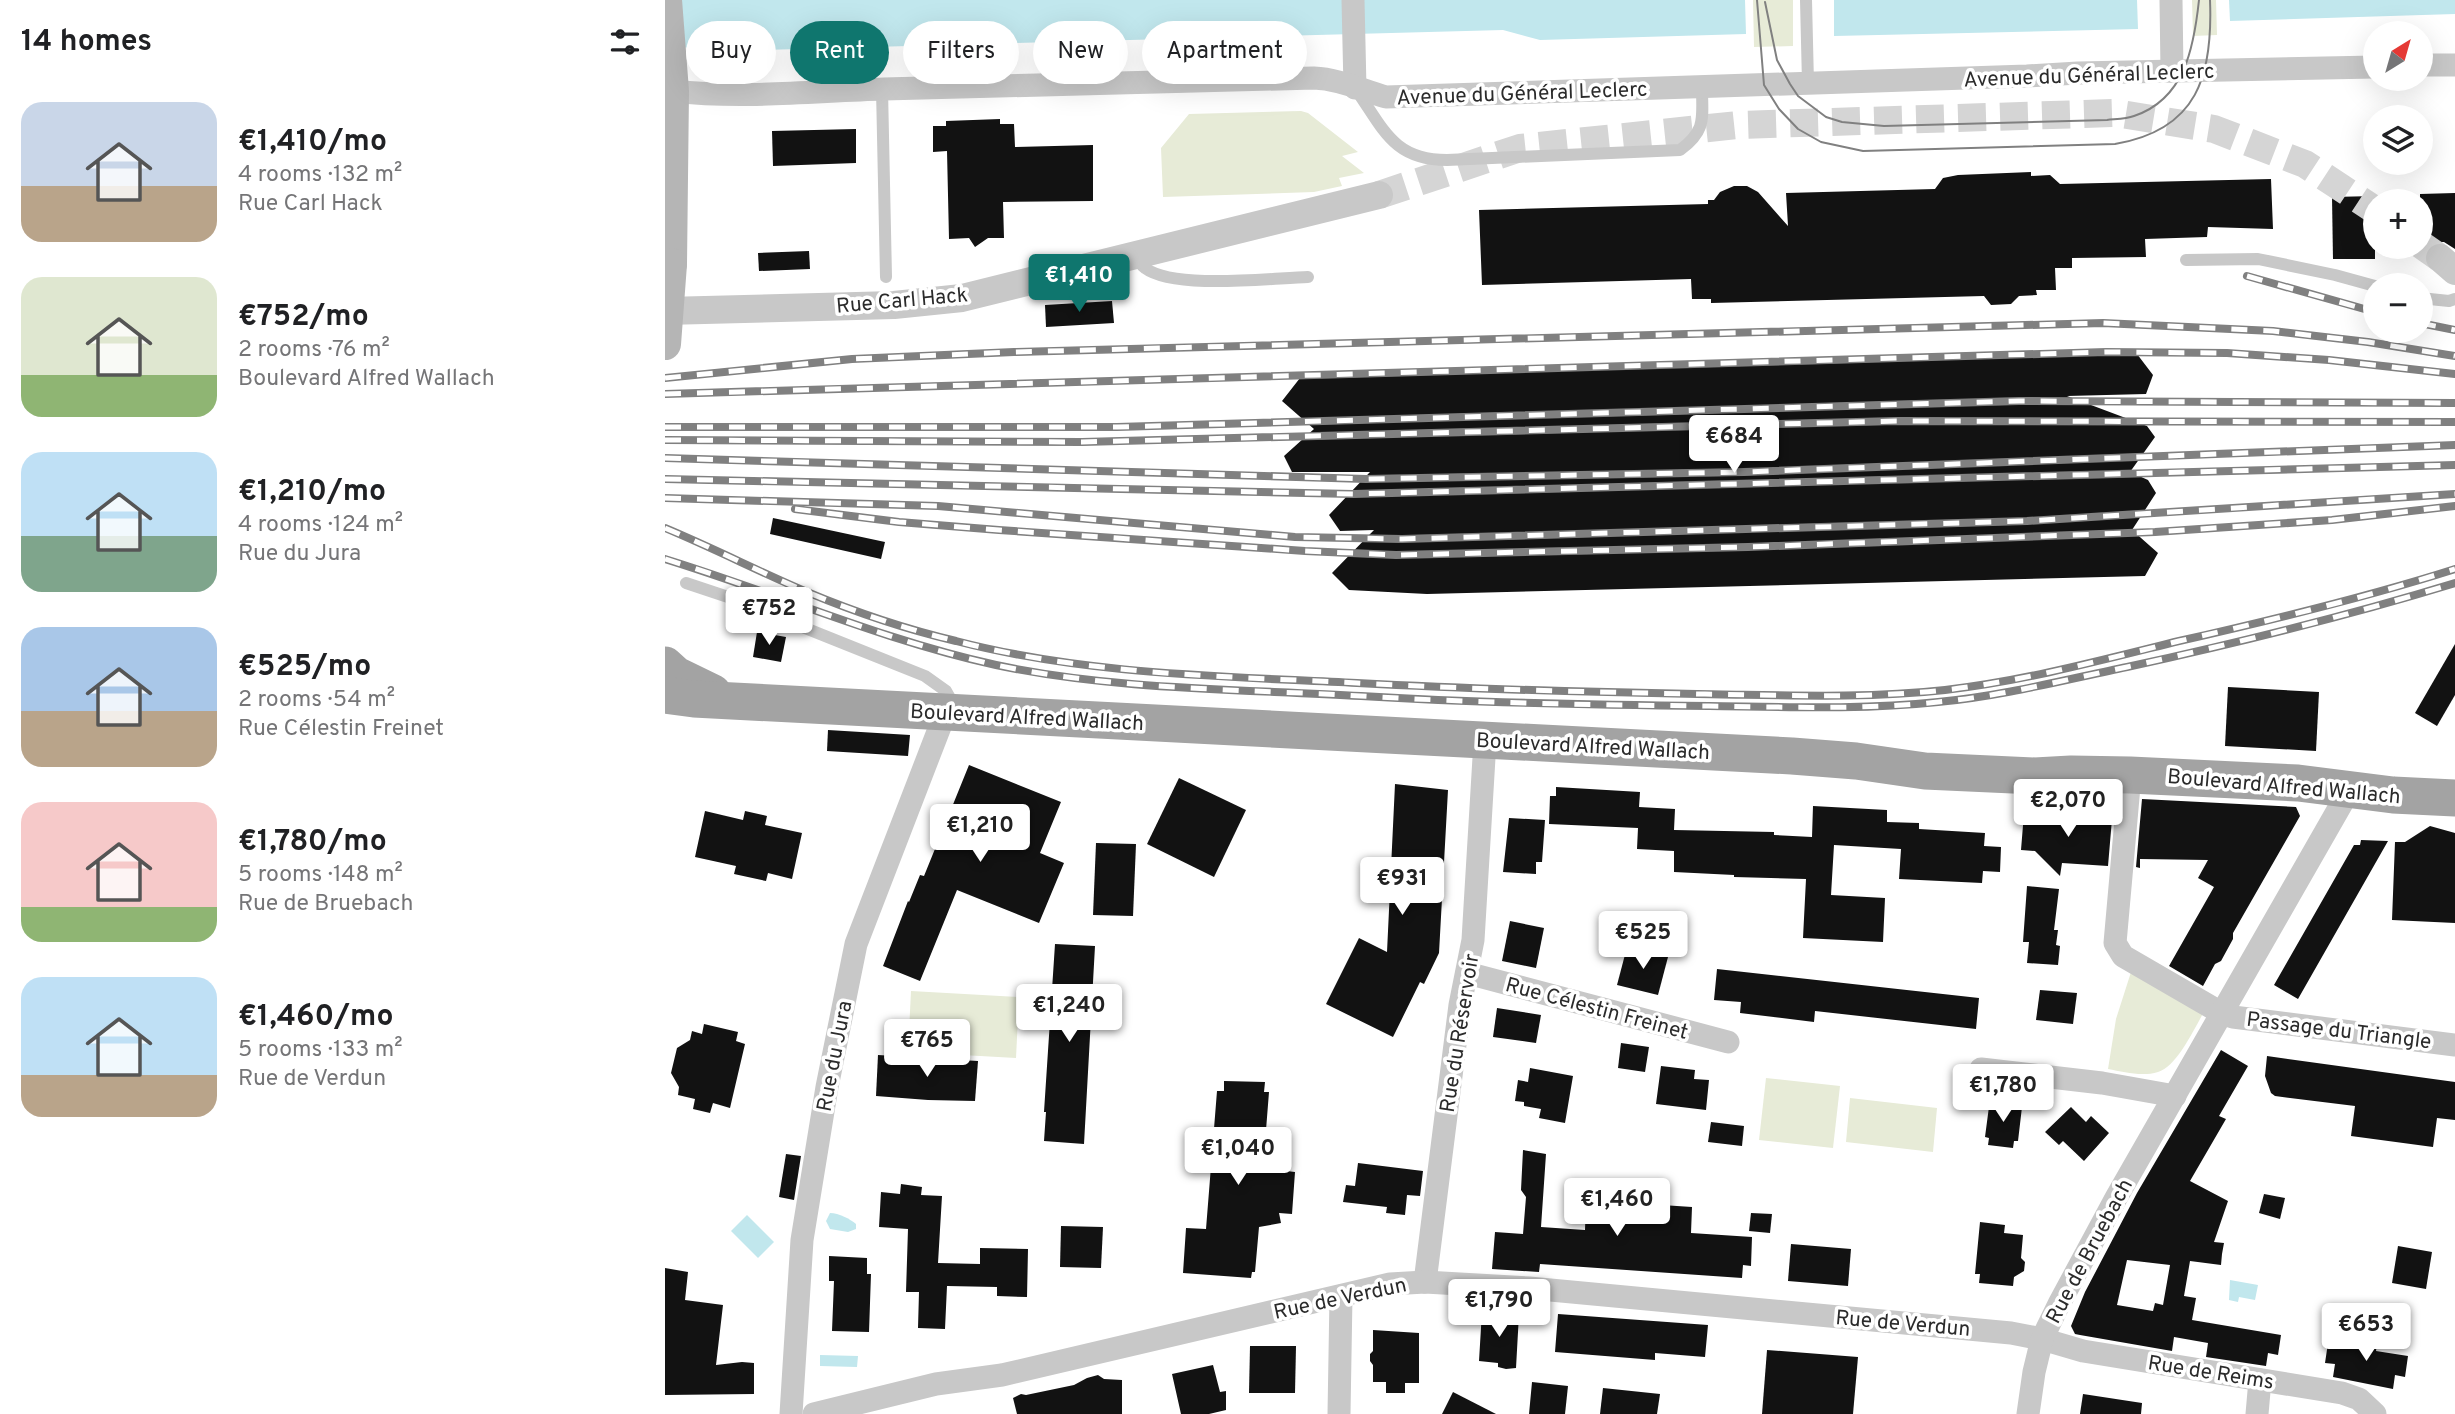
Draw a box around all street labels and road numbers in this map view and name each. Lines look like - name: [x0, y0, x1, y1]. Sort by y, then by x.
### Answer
- street label: Avenue du Général Leclerc: [1963, 59, 2215, 94]
- street label: Avenue du Général Leclerc: [1396, 77, 1648, 112]
- street label: Rue Carl Hack: [835, 282, 969, 321]
- street label: Boulevard Alfred Wallach: [909, 699, 1145, 738]
- street label: Boulevard Alfred Wallach: [1475, 728, 1711, 767]
- street label: Boulevard Alfred Wallach: [2166, 764, 2402, 811]
- street label: Rue du Réservoir: [1435, 952, 1486, 1115]
- street label: Rue Célestin Freinet: [1502, 972, 1691, 1047]
- street label: Rue du Jura: [811, 999, 859, 1114]
- street label: Passage du Triangle: [2245, 1007, 2433, 1056]
- street label: Rue de Bruebach: [2041, 1175, 2140, 1329]
- street label: Rue de Verdun: [1271, 1272, 1409, 1327]
- street label: Rue de Verdun: [1834, 1305, 1971, 1344]
- street label: Rue de Reims: [2146, 1350, 2276, 1397]

